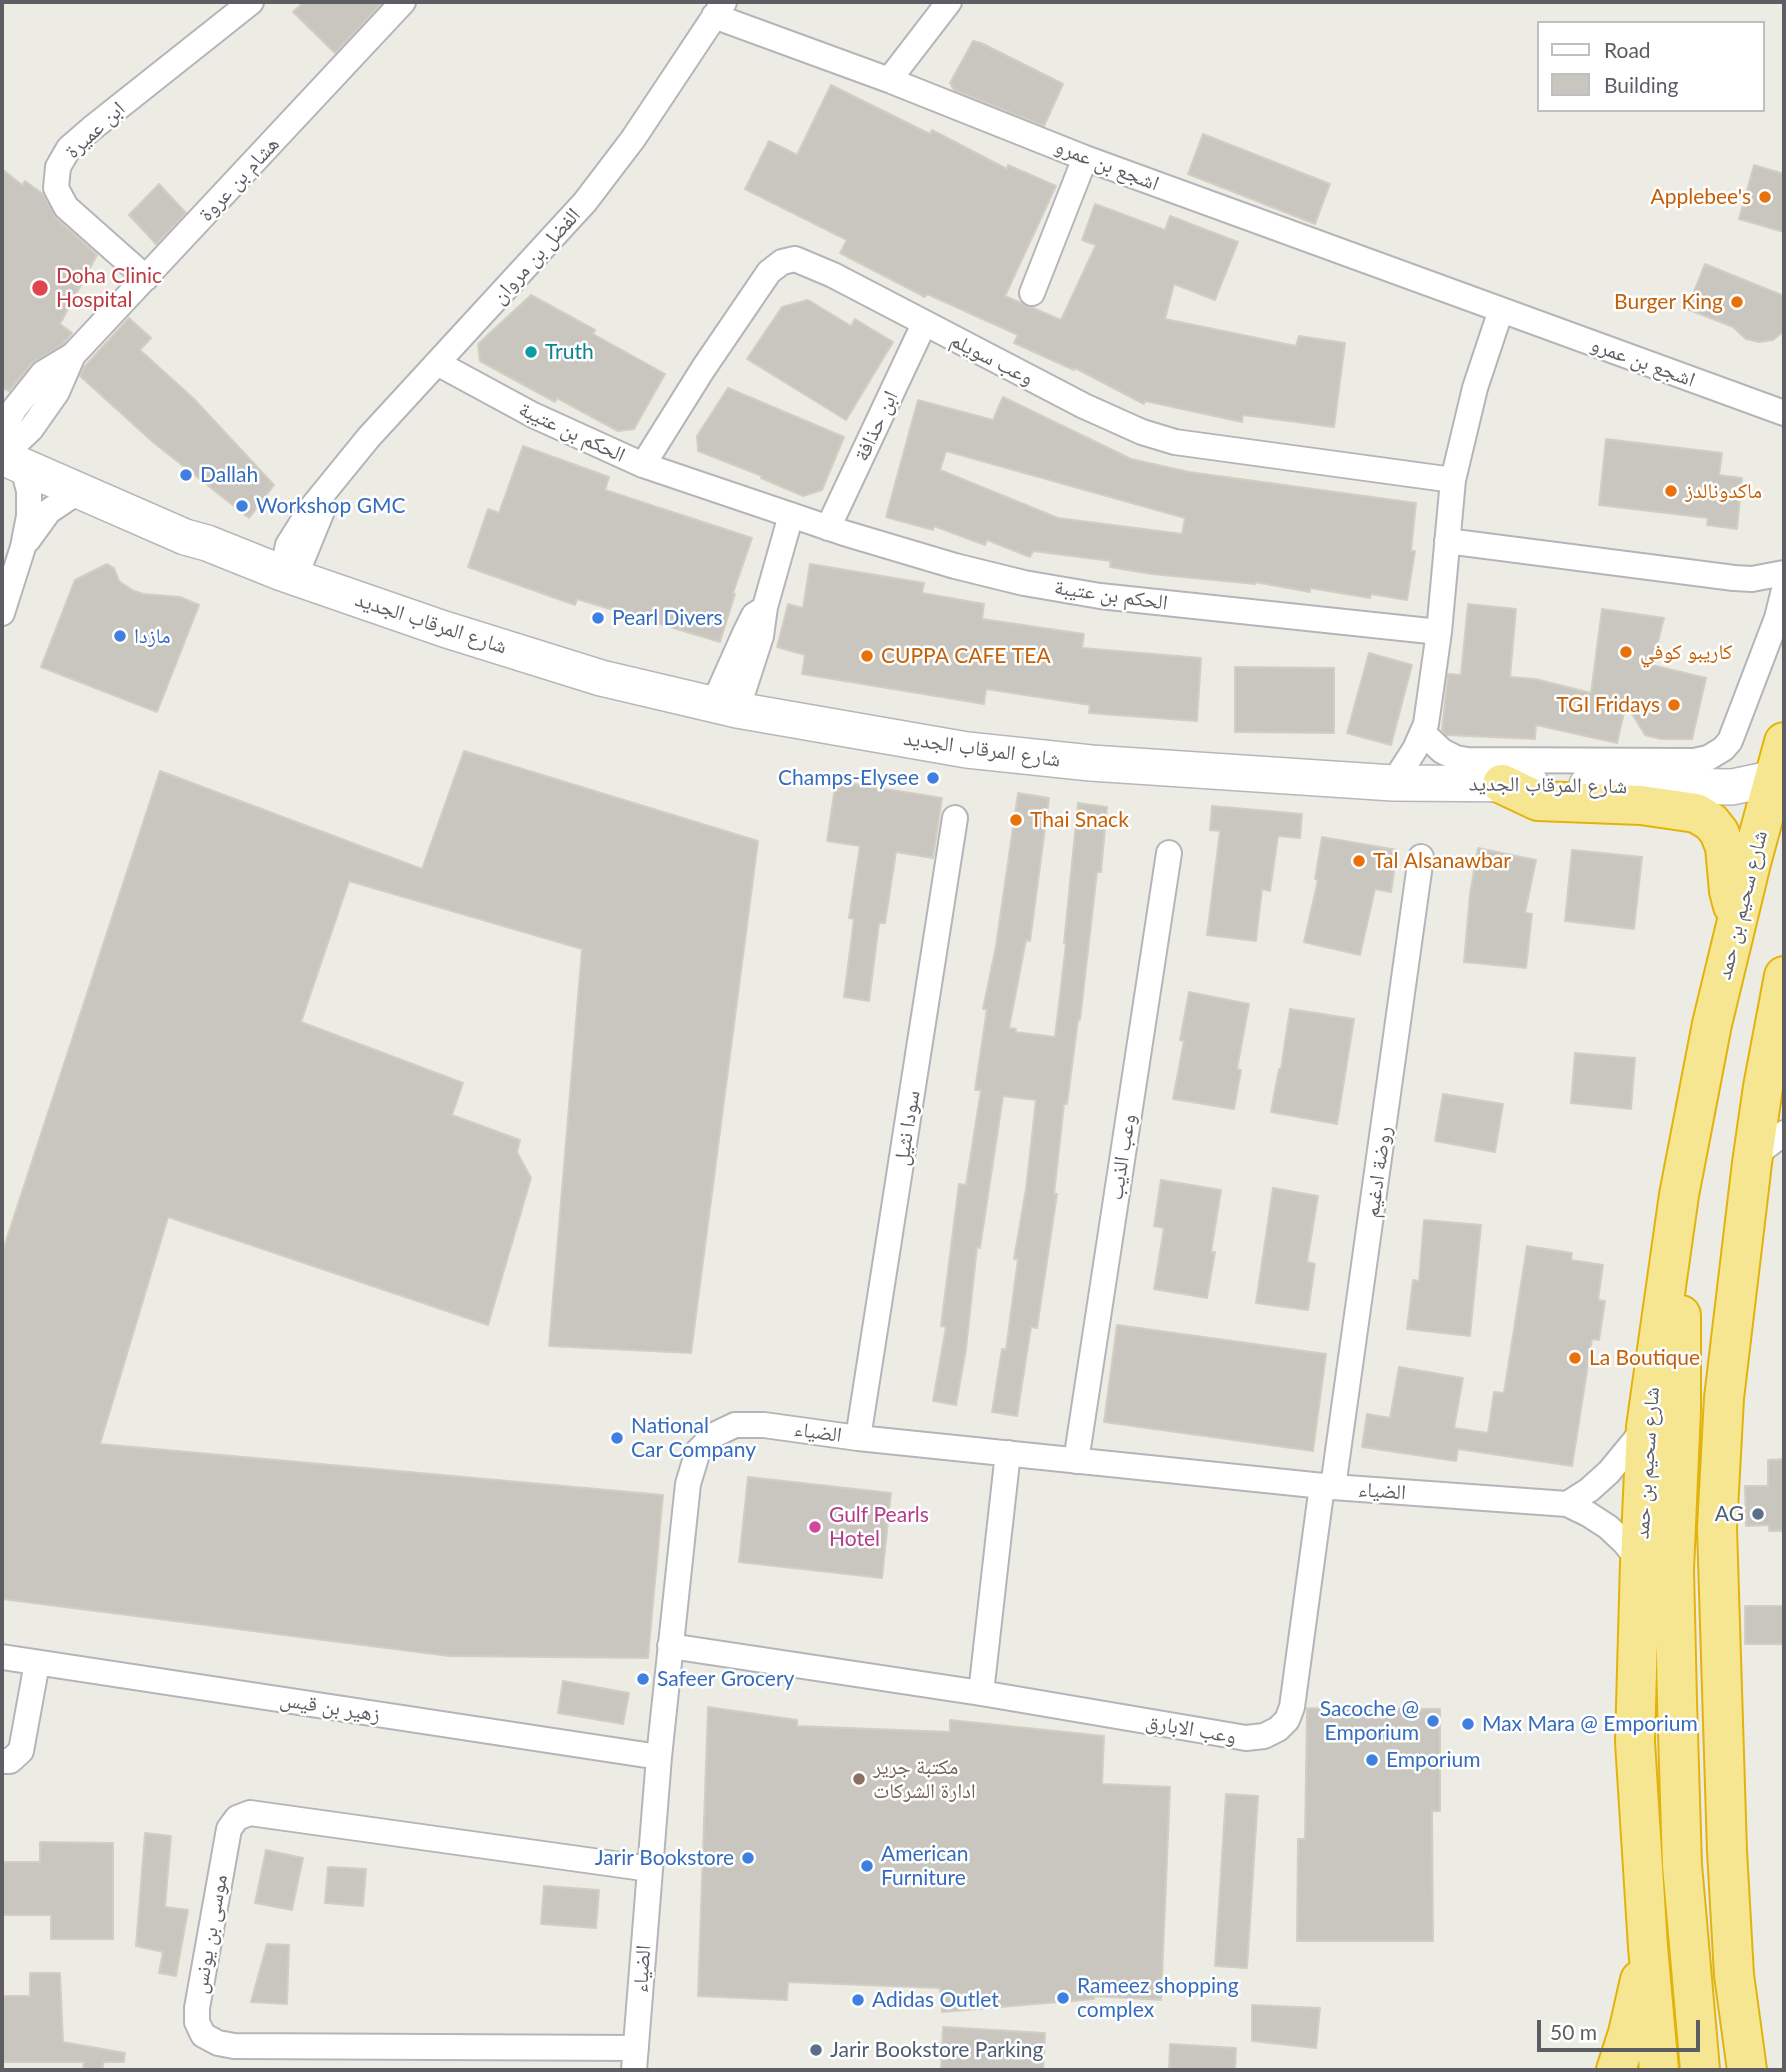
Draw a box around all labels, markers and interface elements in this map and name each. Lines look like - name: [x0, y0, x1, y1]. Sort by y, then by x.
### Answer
- legend: [1538, 21, 1765, 112]
- text: Road: [1604, 37, 1651, 62]
- text: Building: [1604, 72, 1679, 97]
- street label: ابن عميرة: [60, 96, 130, 164]
- street label: هشام بن عروة: [193, 131, 285, 227]
- street label: اشجع بن عمرو: [1052, 134, 1162, 196]
- place label: Applebee's: [1650, 184, 1751, 210]
- marker: Applebee's: [1757, 189, 1773, 205]
- street label: الفضل بن مروان: [486, 203, 586, 309]
- place label: Doha Clinic Hospital: [56, 263, 162, 313]
- marker: Doha Clinic Hospital: [30, 278, 50, 298]
- place label: Burger King: [1614, 289, 1723, 315]
- marker: Burger King: [1729, 294, 1745, 310]
- street label: وعب سويلم: [946, 327, 1038, 391]
- street label: اشجع بن عمرو: [1587, 331, 1699, 393]
- place label: Truth: [545, 339, 594, 365]
- marker: Truth: [523, 344, 539, 360]
- street label: ابن حذافة: [849, 387, 903, 465]
- street label: الحكم بن عتيبة: [515, 396, 629, 468]
- place label: Dallah: [200, 462, 258, 488]
- marker: Dallah: [178, 467, 194, 483]
- place label: ماكدونالدز: [1685, 478, 1762, 504]
- marker: ماكدونالدز: [1663, 483, 1679, 499]
- place label: Workshop GMC: [256, 493, 406, 519]
- marker: Workshop GMC: [234, 498, 250, 514]
- street label: الحكم بن عتيبة: [1053, 575, 1169, 615]
- street label: شارع المرقاب الجديد: [352, 587, 510, 659]
- place label: Pearl Divers: [612, 605, 723, 631]
- marker: Pearl Divers: [590, 610, 606, 626]
- place label: مازدا: [134, 623, 171, 649]
- marker: مازدا: [112, 628, 128, 644]
- place label: كاريبو كوفي: [1640, 639, 1732, 665]
- place label: CUPPA CAFE TEA: [881, 643, 1051, 669]
- marker: كاريبو كوفي: [1618, 644, 1634, 660]
- marker: CUPPA CAFE TEA: [859, 648, 875, 664]
- place label: TGI Fridays: [1556, 692, 1660, 718]
- marker: TGI Fridays: [1666, 697, 1682, 713]
- street label: شارع المرقاب الجديد: [902, 726, 1062, 772]
- place label: Champs-Elysee: [778, 765, 919, 791]
- marker: Champs-Elysee: [925, 770, 941, 786]
- street label: شارع المرقاب الجديد: [1469, 771, 1627, 799]
- place label: Thai Snack: [1030, 807, 1129, 833]
- marker: Thai Snack: [1008, 812, 1024, 828]
- street label: شارع سحيم بن حمد: [1711, 828, 1773, 982]
- place label: Tal Alsanawbar: [1373, 848, 1511, 874]
- marker: Tal Alsanawbar: [1351, 853, 1367, 869]
- street label: سودا نثيل: [889, 1088, 925, 1168]
- street label: وعب الذيب: [1103, 1112, 1141, 1202]
- street label: روضة ادغيم: [1359, 1125, 1397, 1219]
- place label: La Boutique: [1589, 1345, 1700, 1371]
- marker: La Boutique: [1567, 1350, 1583, 1366]
- street label: شارع سحيم بن حمد: [1629, 1386, 1665, 1540]
- place label: National Car Company: [631, 1413, 756, 1463]
- street label: الضياء: [793, 1416, 843, 1448]
- marker: National Car Company: [609, 1430, 625, 1446]
- street label: الضياء: [1357, 1477, 1407, 1505]
- place label: AG: [1715, 1501, 1744, 1527]
- place label: Gulf Pearls Hotel: [829, 1502, 929, 1552]
- marker: AG: [1750, 1506, 1766, 1522]
- marker: Gulf Pearls Hotel: [807, 1519, 823, 1535]
- place label: Safeer Grocery: [657, 1666, 794, 1692]
- marker: Safeer Grocery: [635, 1671, 651, 1687]
- street label: زهير بن قيس: [278, 1687, 382, 1727]
- place label: Sacoche @ Emporium: [1320, 1696, 1419, 1746]
- street label: وعب الابارق: [1144, 1709, 1238, 1749]
- place label: Max Mara @ Emporium: [1482, 1711, 1698, 1737]
- marker: Sacoche @ Emporium: [1425, 1713, 1441, 1729]
- marker: Max Mara @ Emporium: [1460, 1716, 1476, 1732]
- place label: Emporium: [1386, 1747, 1480, 1773]
- marker: Emporium: [1364, 1752, 1380, 1768]
- place label: مكتبة جرير ادارة الشركات: [873, 1754, 976, 1804]
- marker: مكتبة جرير ادارة الشركات: [851, 1771, 867, 1787]
- place label: American Furniture: [881, 1841, 968, 1891]
- place label: Jarir Bookstore: [595, 1845, 734, 1871]
- marker: Jarir Bookstore: [740, 1850, 756, 1866]
- marker: American Furniture: [859, 1858, 875, 1874]
- street label: موسى بن يونس: [187, 1872, 233, 1996]
- street label: الضياء: [628, 1944, 656, 1994]
- place label: Rameez shopping complex: [1077, 1973, 1239, 2023]
- place label: Adidas Outlet: [872, 1987, 999, 2013]
- marker: Rameez shopping complex: [1055, 1990, 1071, 2006]
- marker: Adidas Outlet: [850, 1992, 866, 2008]
- scale bar: [1541, 2006, 1704, 2050]
- text: 50 m: [1550, 2019, 1597, 2044]
- place label: Jarir Bookstore Parking: [830, 2037, 1043, 2063]
- marker: Jarir Bookstore Parking: [808, 2042, 824, 2058]

